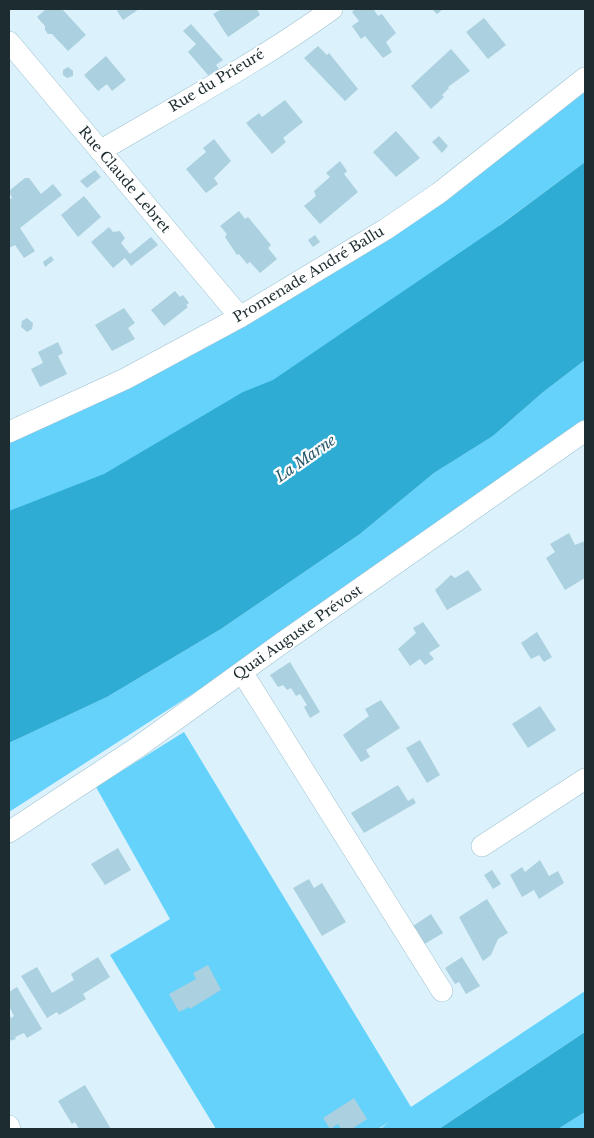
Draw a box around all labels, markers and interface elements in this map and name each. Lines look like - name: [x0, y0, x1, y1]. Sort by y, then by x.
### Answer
- street label: Rue du Prieuré: [166, 46, 268, 116]
- street label: Rue Claude Lebret: [74, 123, 174, 237]
- street label: Promenade André Ballu: [231, 223, 387, 327]
- water label: La Marne: [272, 432, 340, 486]
- street label: Quai Auguste Prévost: [230, 582, 366, 684]

